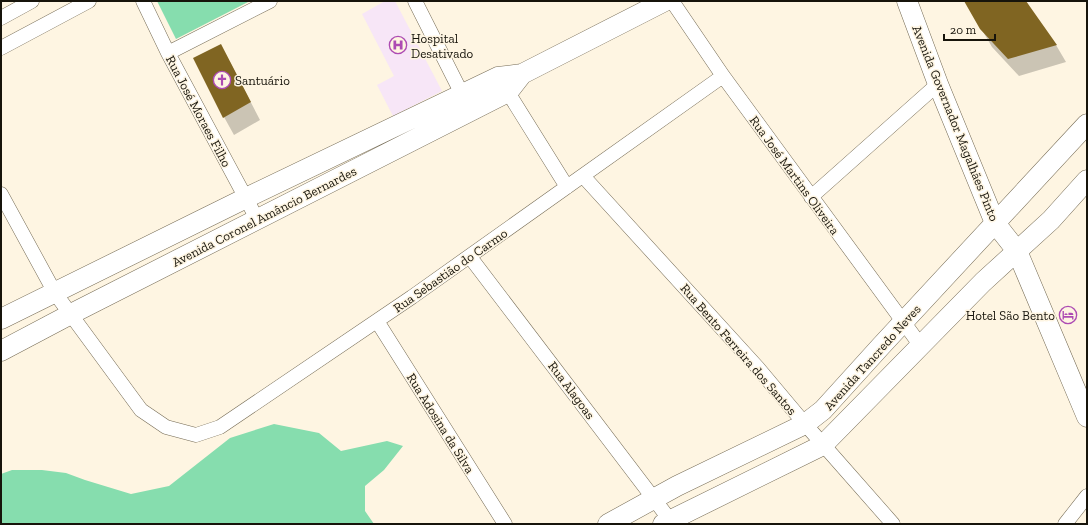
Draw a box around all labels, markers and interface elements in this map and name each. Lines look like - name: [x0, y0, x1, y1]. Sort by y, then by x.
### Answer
- scale bar: [944, 16, 995, 42]
- street label: Avenida Governador Magalhães Pinto: [909, 23, 1002, 224]
- text: 20 m: [950, 23, 977, 37]
- place label: Hospital Desativado: [411, 31, 474, 61]
- hospital icon: Hospital Desativado: [388, 35, 408, 55]
- street label: Rua José Moraes Filho: [163, 53, 234, 170]
- church icon: Santuário: [212, 70, 232, 90]
- place label: Santuário: [235, 73, 290, 88]
- street label: Rua José Martins Oliveira: [746, 113, 843, 238]
- street label: Avenida Coronel Amâncio Bernardes: [170, 163, 359, 270]
- street label: Rua Sebastião do Carmo: [390, 225, 510, 315]
- street label: Rua Bento Ferreira dos Santos: [677, 281, 800, 418]
- street label: Avenida Tancredo Neves: [821, 301, 924, 413]
- hotel icon: Hotel São Bento: [1058, 305, 1078, 325]
- place label: Hotel São Bento: [966, 308, 1055, 323]
- street label: Rua Alagoas: [545, 359, 598, 422]
- street label: Rua Adosina da Silva: [404, 370, 478, 477]

